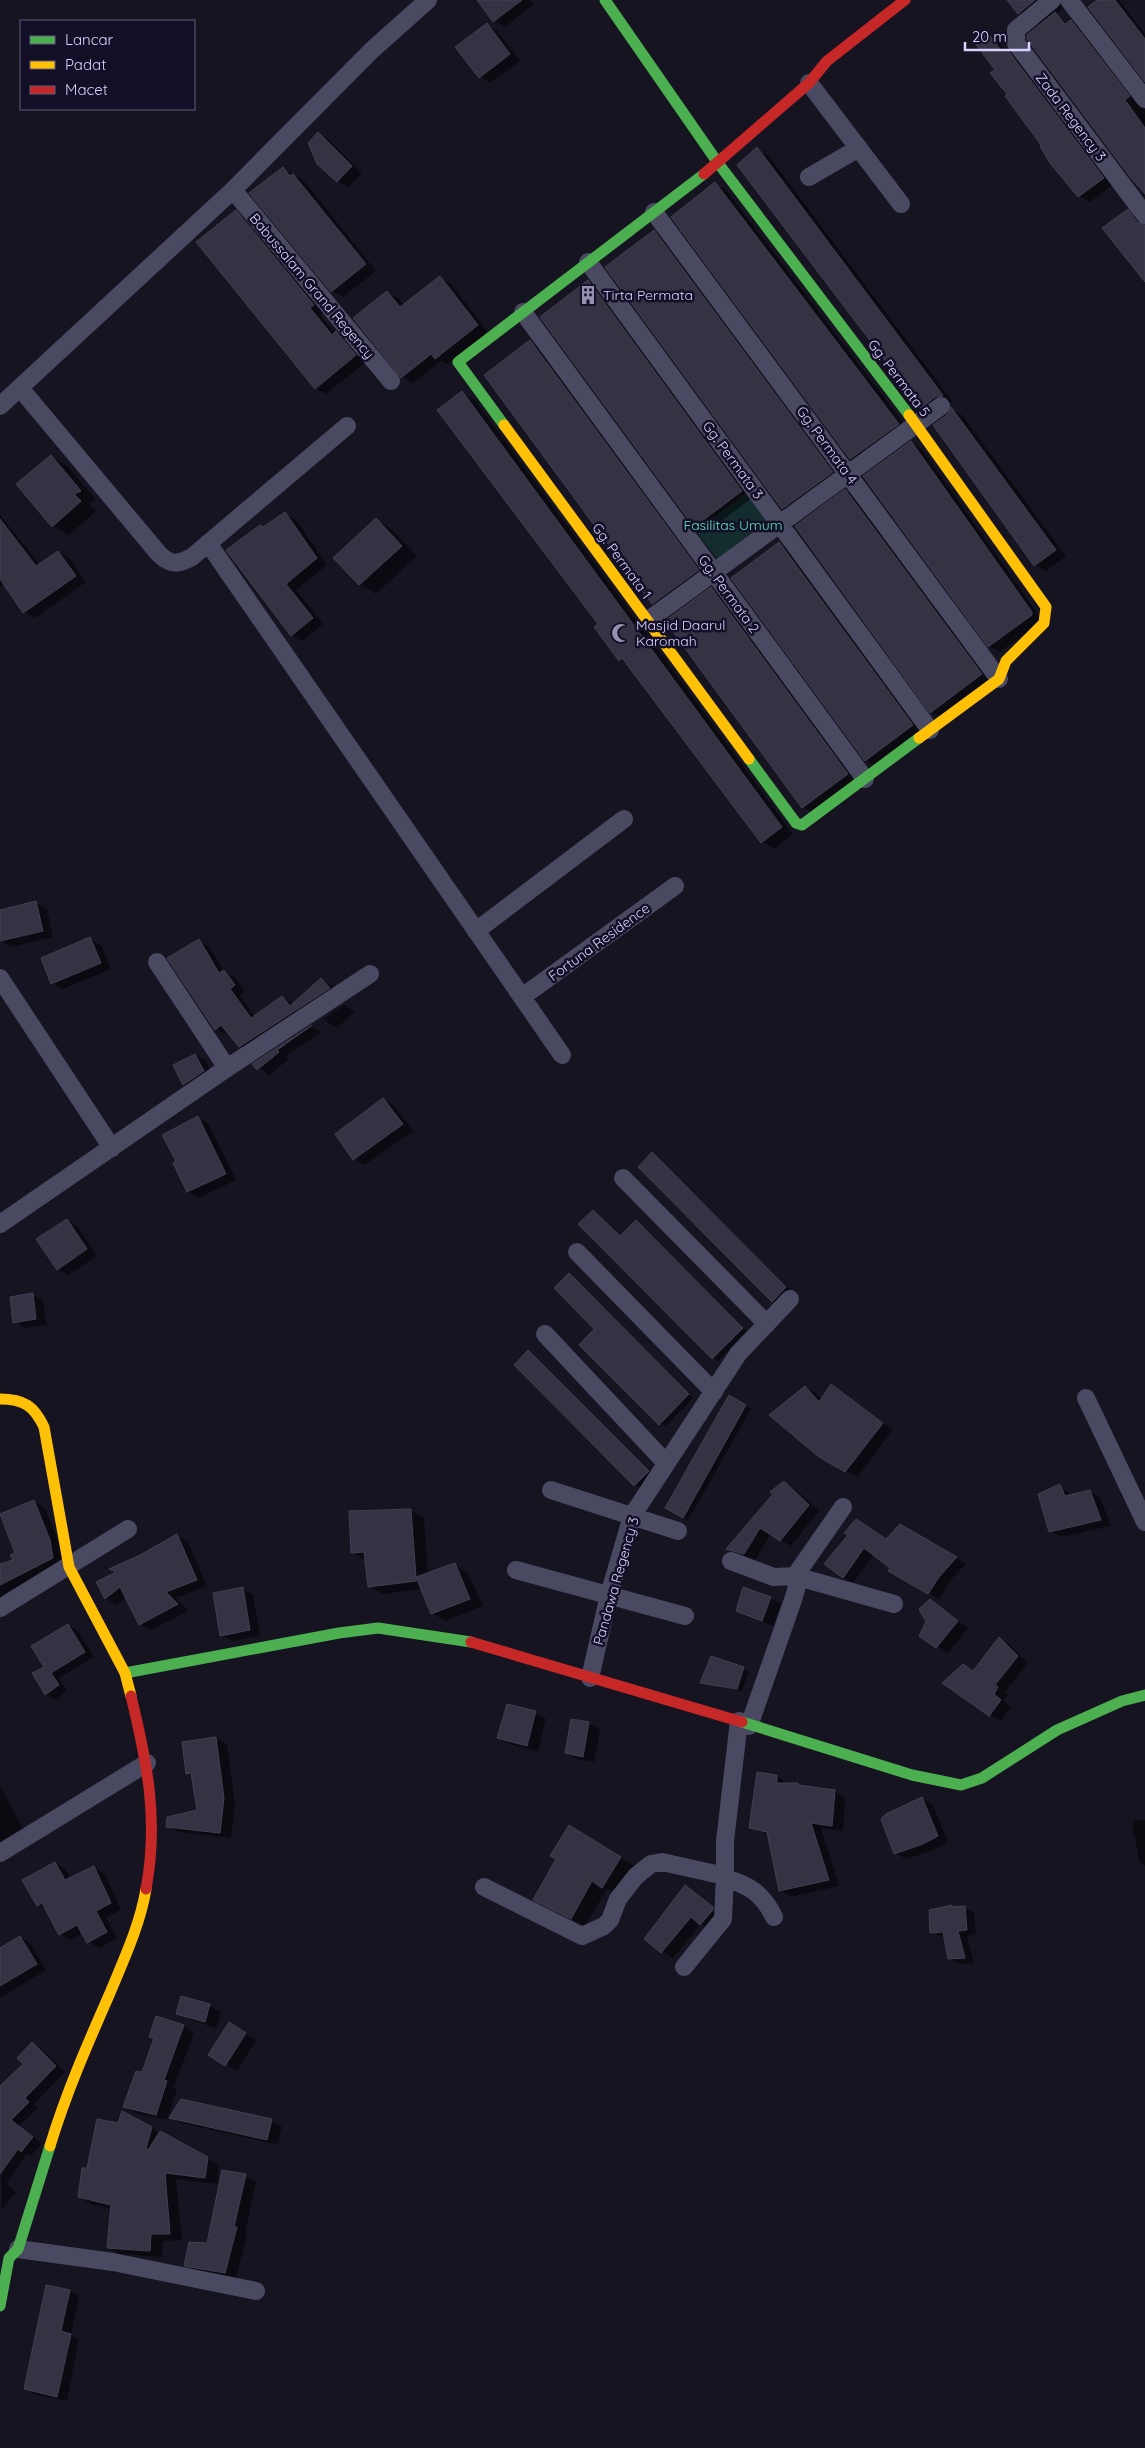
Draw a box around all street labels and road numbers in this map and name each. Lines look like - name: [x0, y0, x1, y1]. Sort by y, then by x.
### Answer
- street label: Zada Regency 3: [1032, 69, 1110, 165]
- street label: Babussalam Grand Regency: [246, 209, 378, 363]
- street label: Gg. Permata 5: [864, 336, 934, 420]
- street label: Gg. Permata 4: [793, 402, 861, 488]
- street label: Gg. Permata 3: [699, 418, 767, 502]
- street label: Gg. Permata 1: [588, 519, 656, 603]
- street label: Gg. Permata 2: [695, 551, 764, 637]
- street label: Fortuna Residence: [545, 899, 653, 985]
- street label: Pandawa Regency 3: [589, 1515, 643, 1647]

